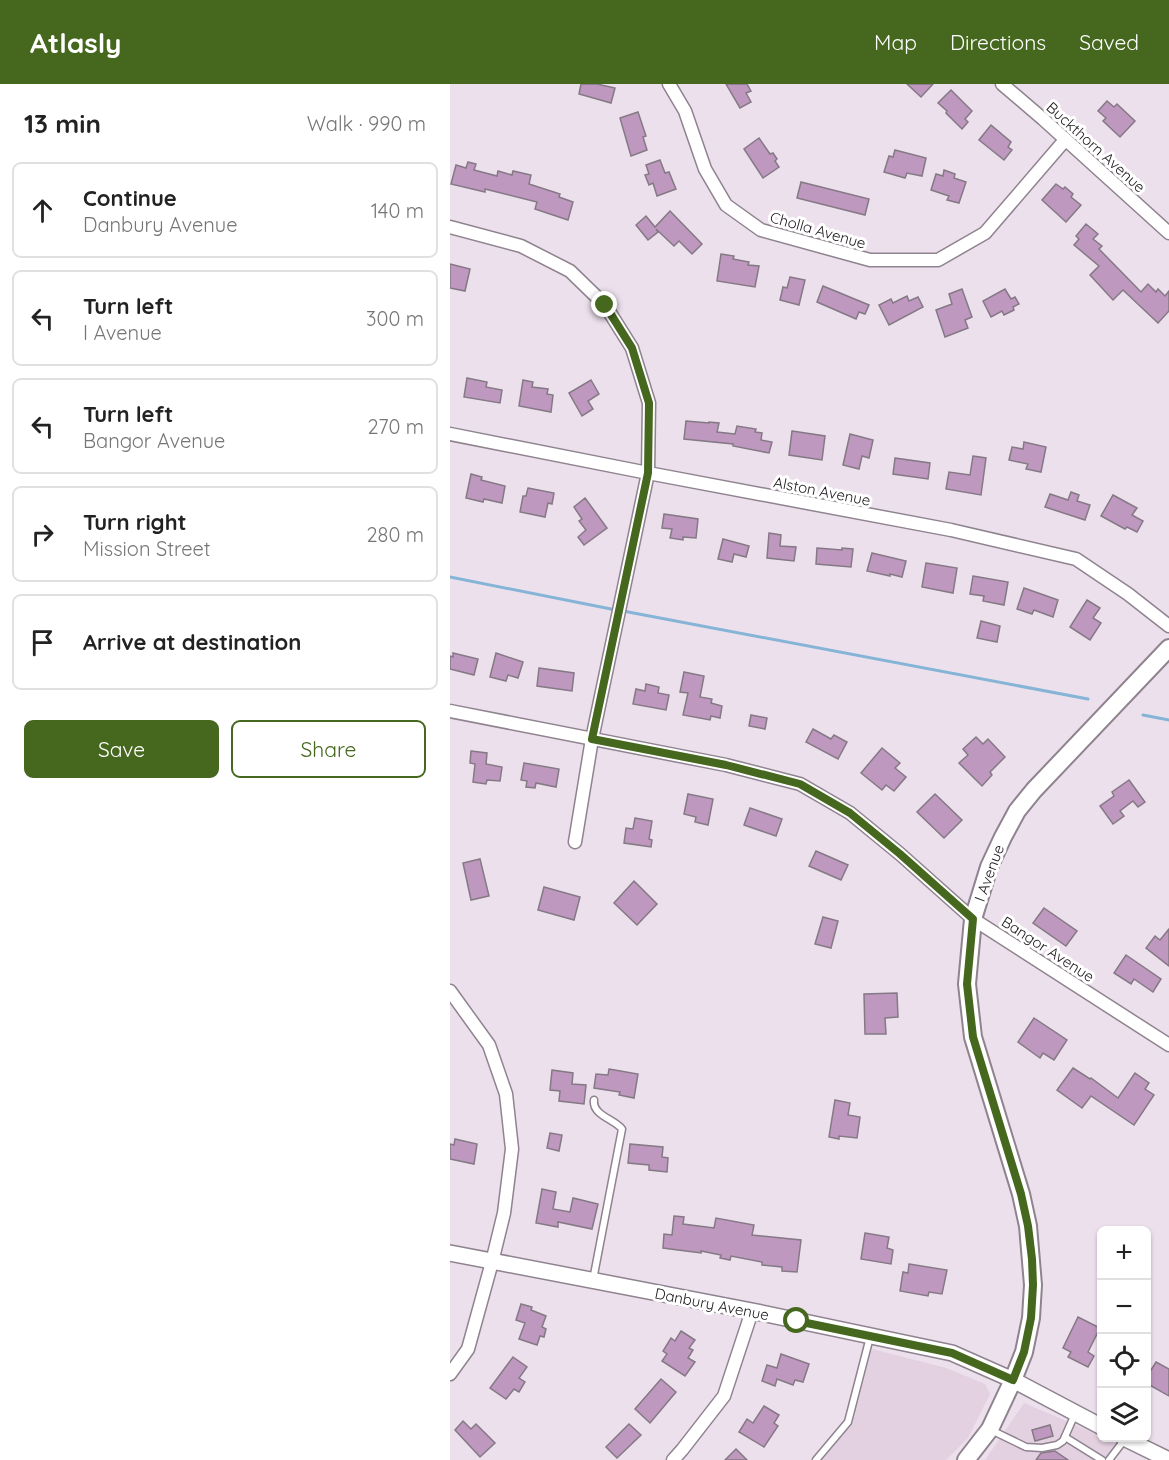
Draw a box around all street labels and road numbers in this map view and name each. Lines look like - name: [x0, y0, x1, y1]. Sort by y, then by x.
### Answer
- street label: Buckthorn Avenue: [1043, 98, 1149, 196]
- street label: Cholla Avenue: [768, 207, 868, 253]
- street label: Alston Avenue: [772, 472, 872, 510]
- street label: I Avenue: [970, 842, 1008, 904]
- street label: Bangor Avenue: [998, 912, 1098, 986]
- street label: Danbury Avenue: [653, 1284, 771, 1324]

